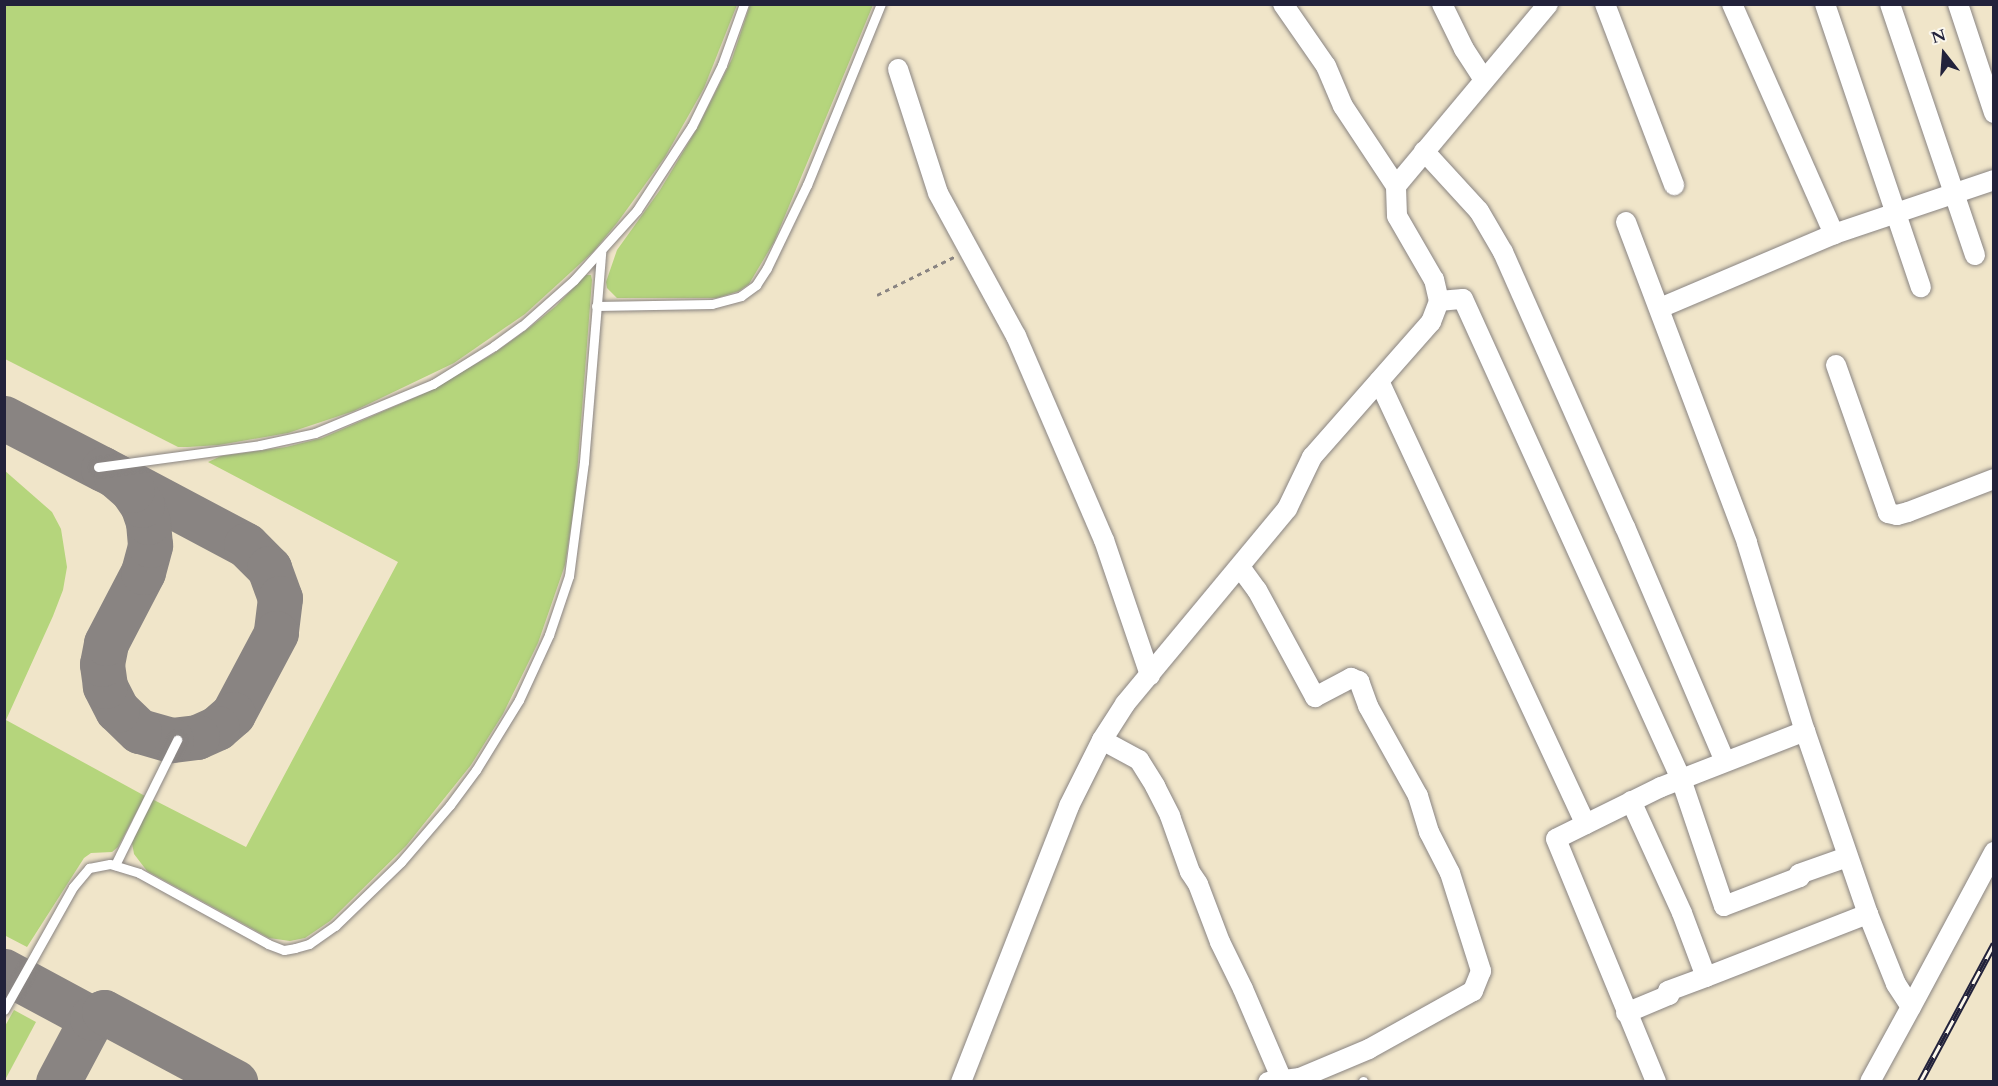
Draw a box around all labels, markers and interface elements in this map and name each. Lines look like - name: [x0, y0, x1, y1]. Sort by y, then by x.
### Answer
- north arrow: [1914, 24, 1974, 84]
- text: N: [1929, 24, 1949, 49]

